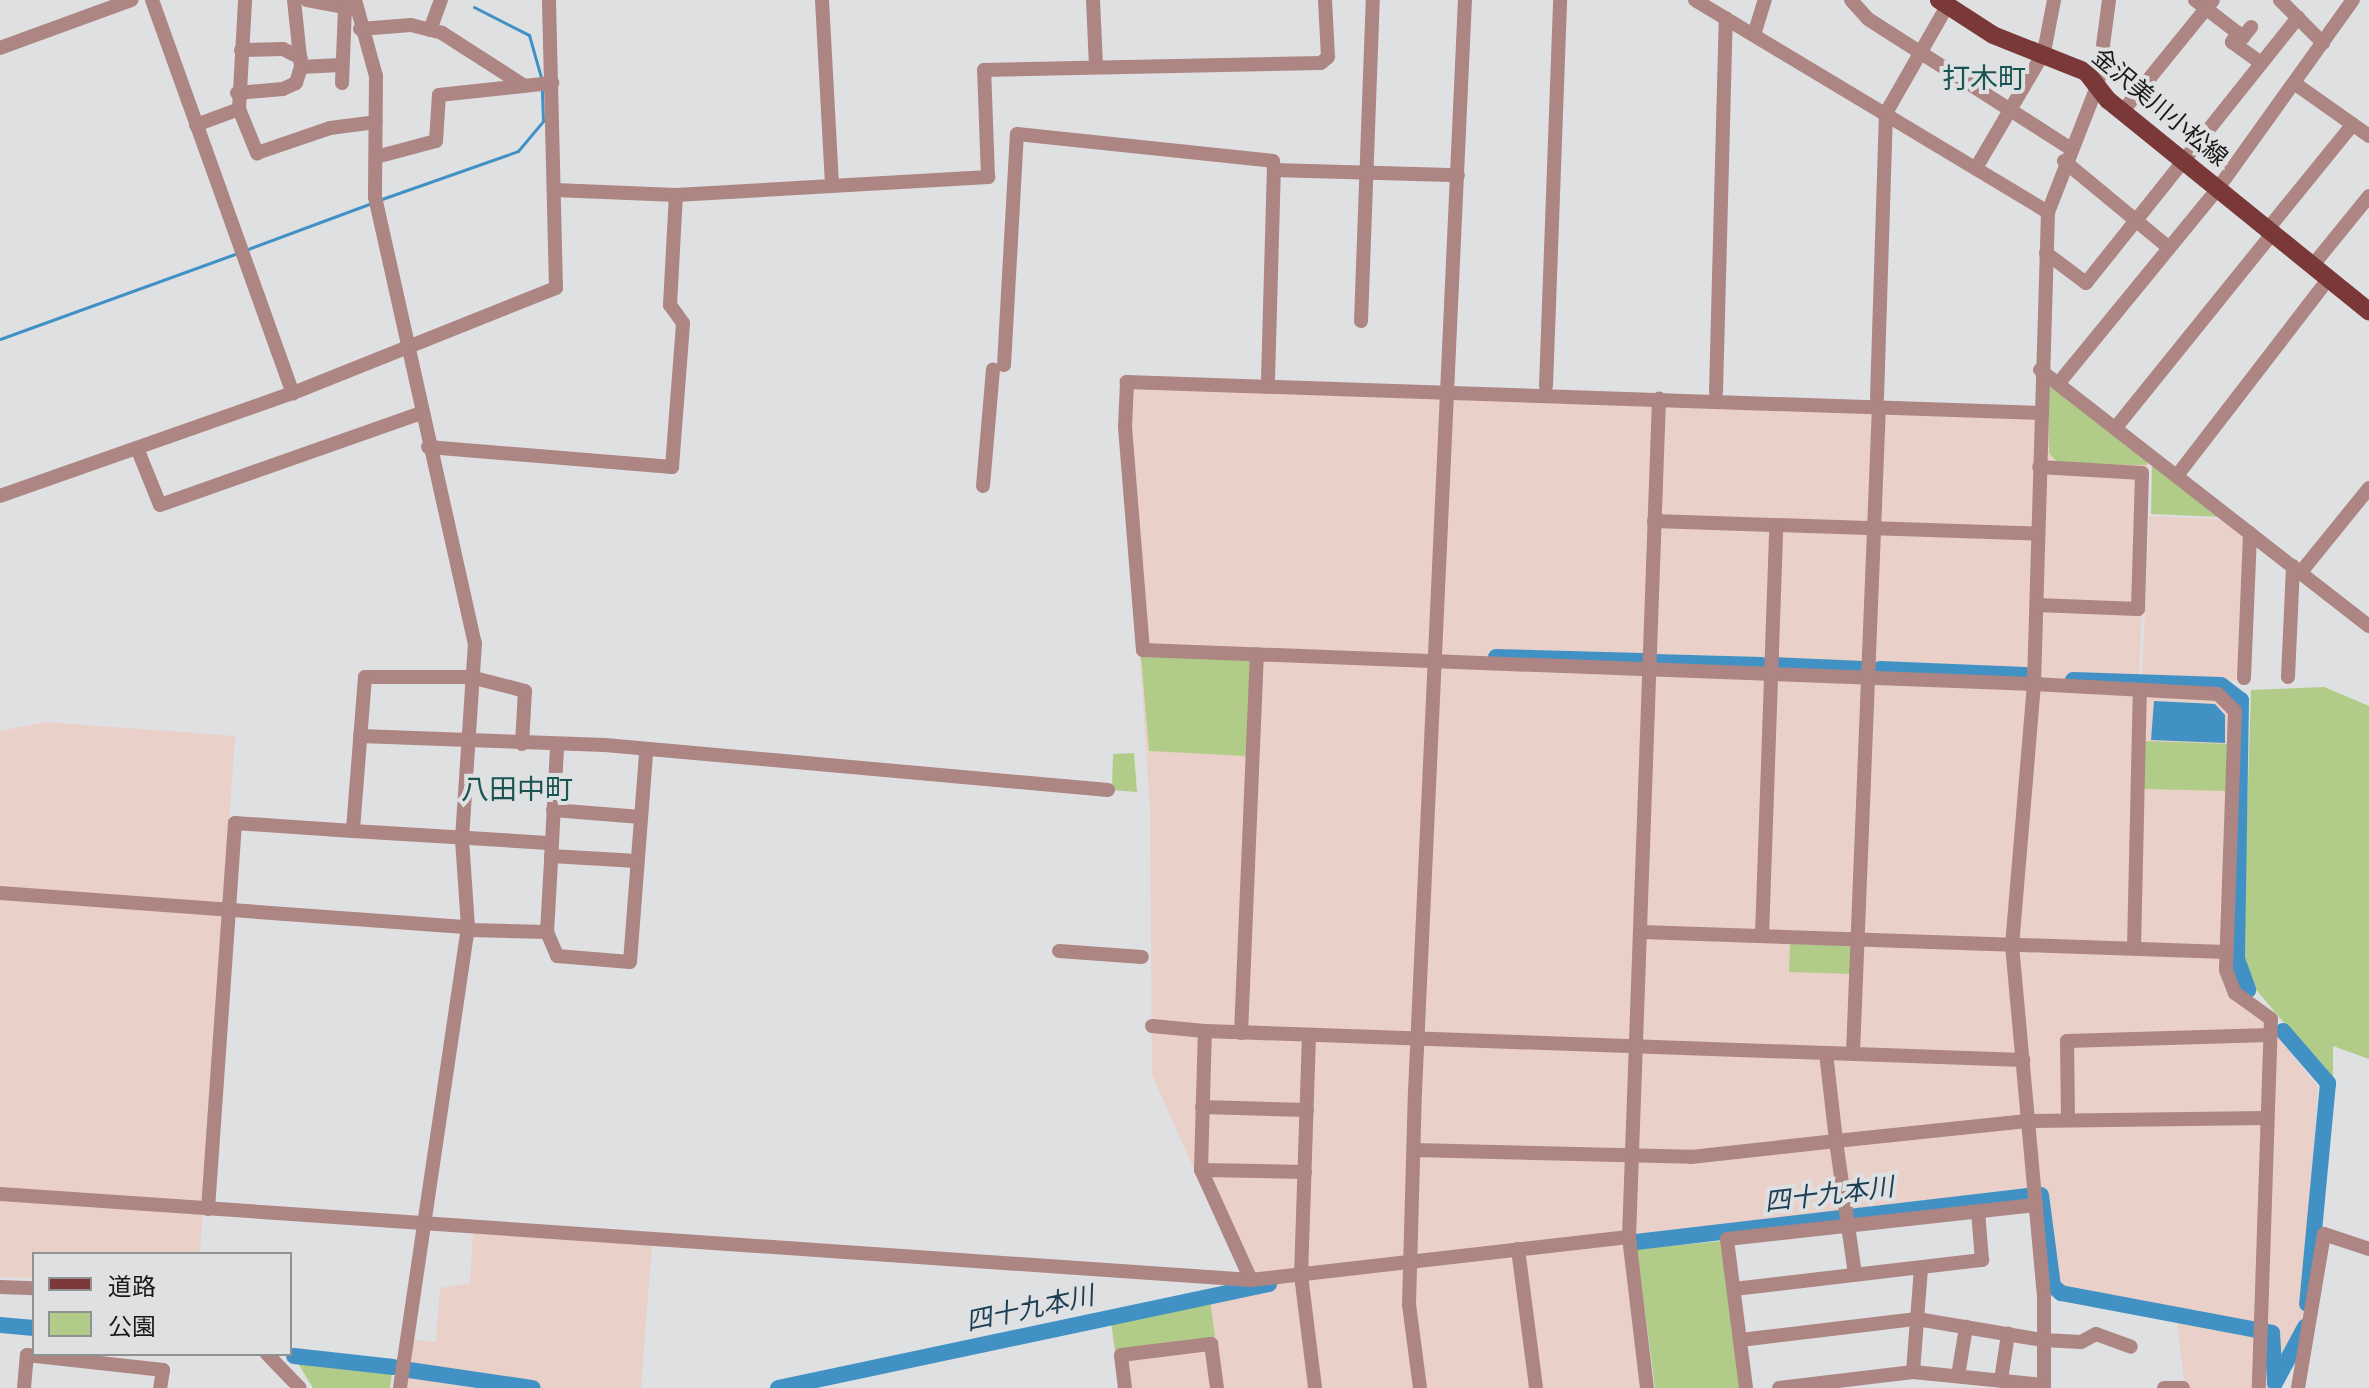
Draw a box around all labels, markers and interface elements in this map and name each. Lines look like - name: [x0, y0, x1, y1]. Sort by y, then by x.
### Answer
- street label: 金沢美川小松線: [2086, 42, 2234, 172]
- district label: 打木町: [1942, 62, 2026, 96]
- district label: 八田中町: [461, 773, 573, 807]
- water label: 四十九本川: [1763, 1172, 1895, 1218]
- legend: [32, 1252, 292, 1356]
- text: 道路: [108, 1273, 156, 1300]
- water label: 四十九本川: [963, 1280, 1097, 1338]
- text: 公園: [108, 1313, 156, 1340]

